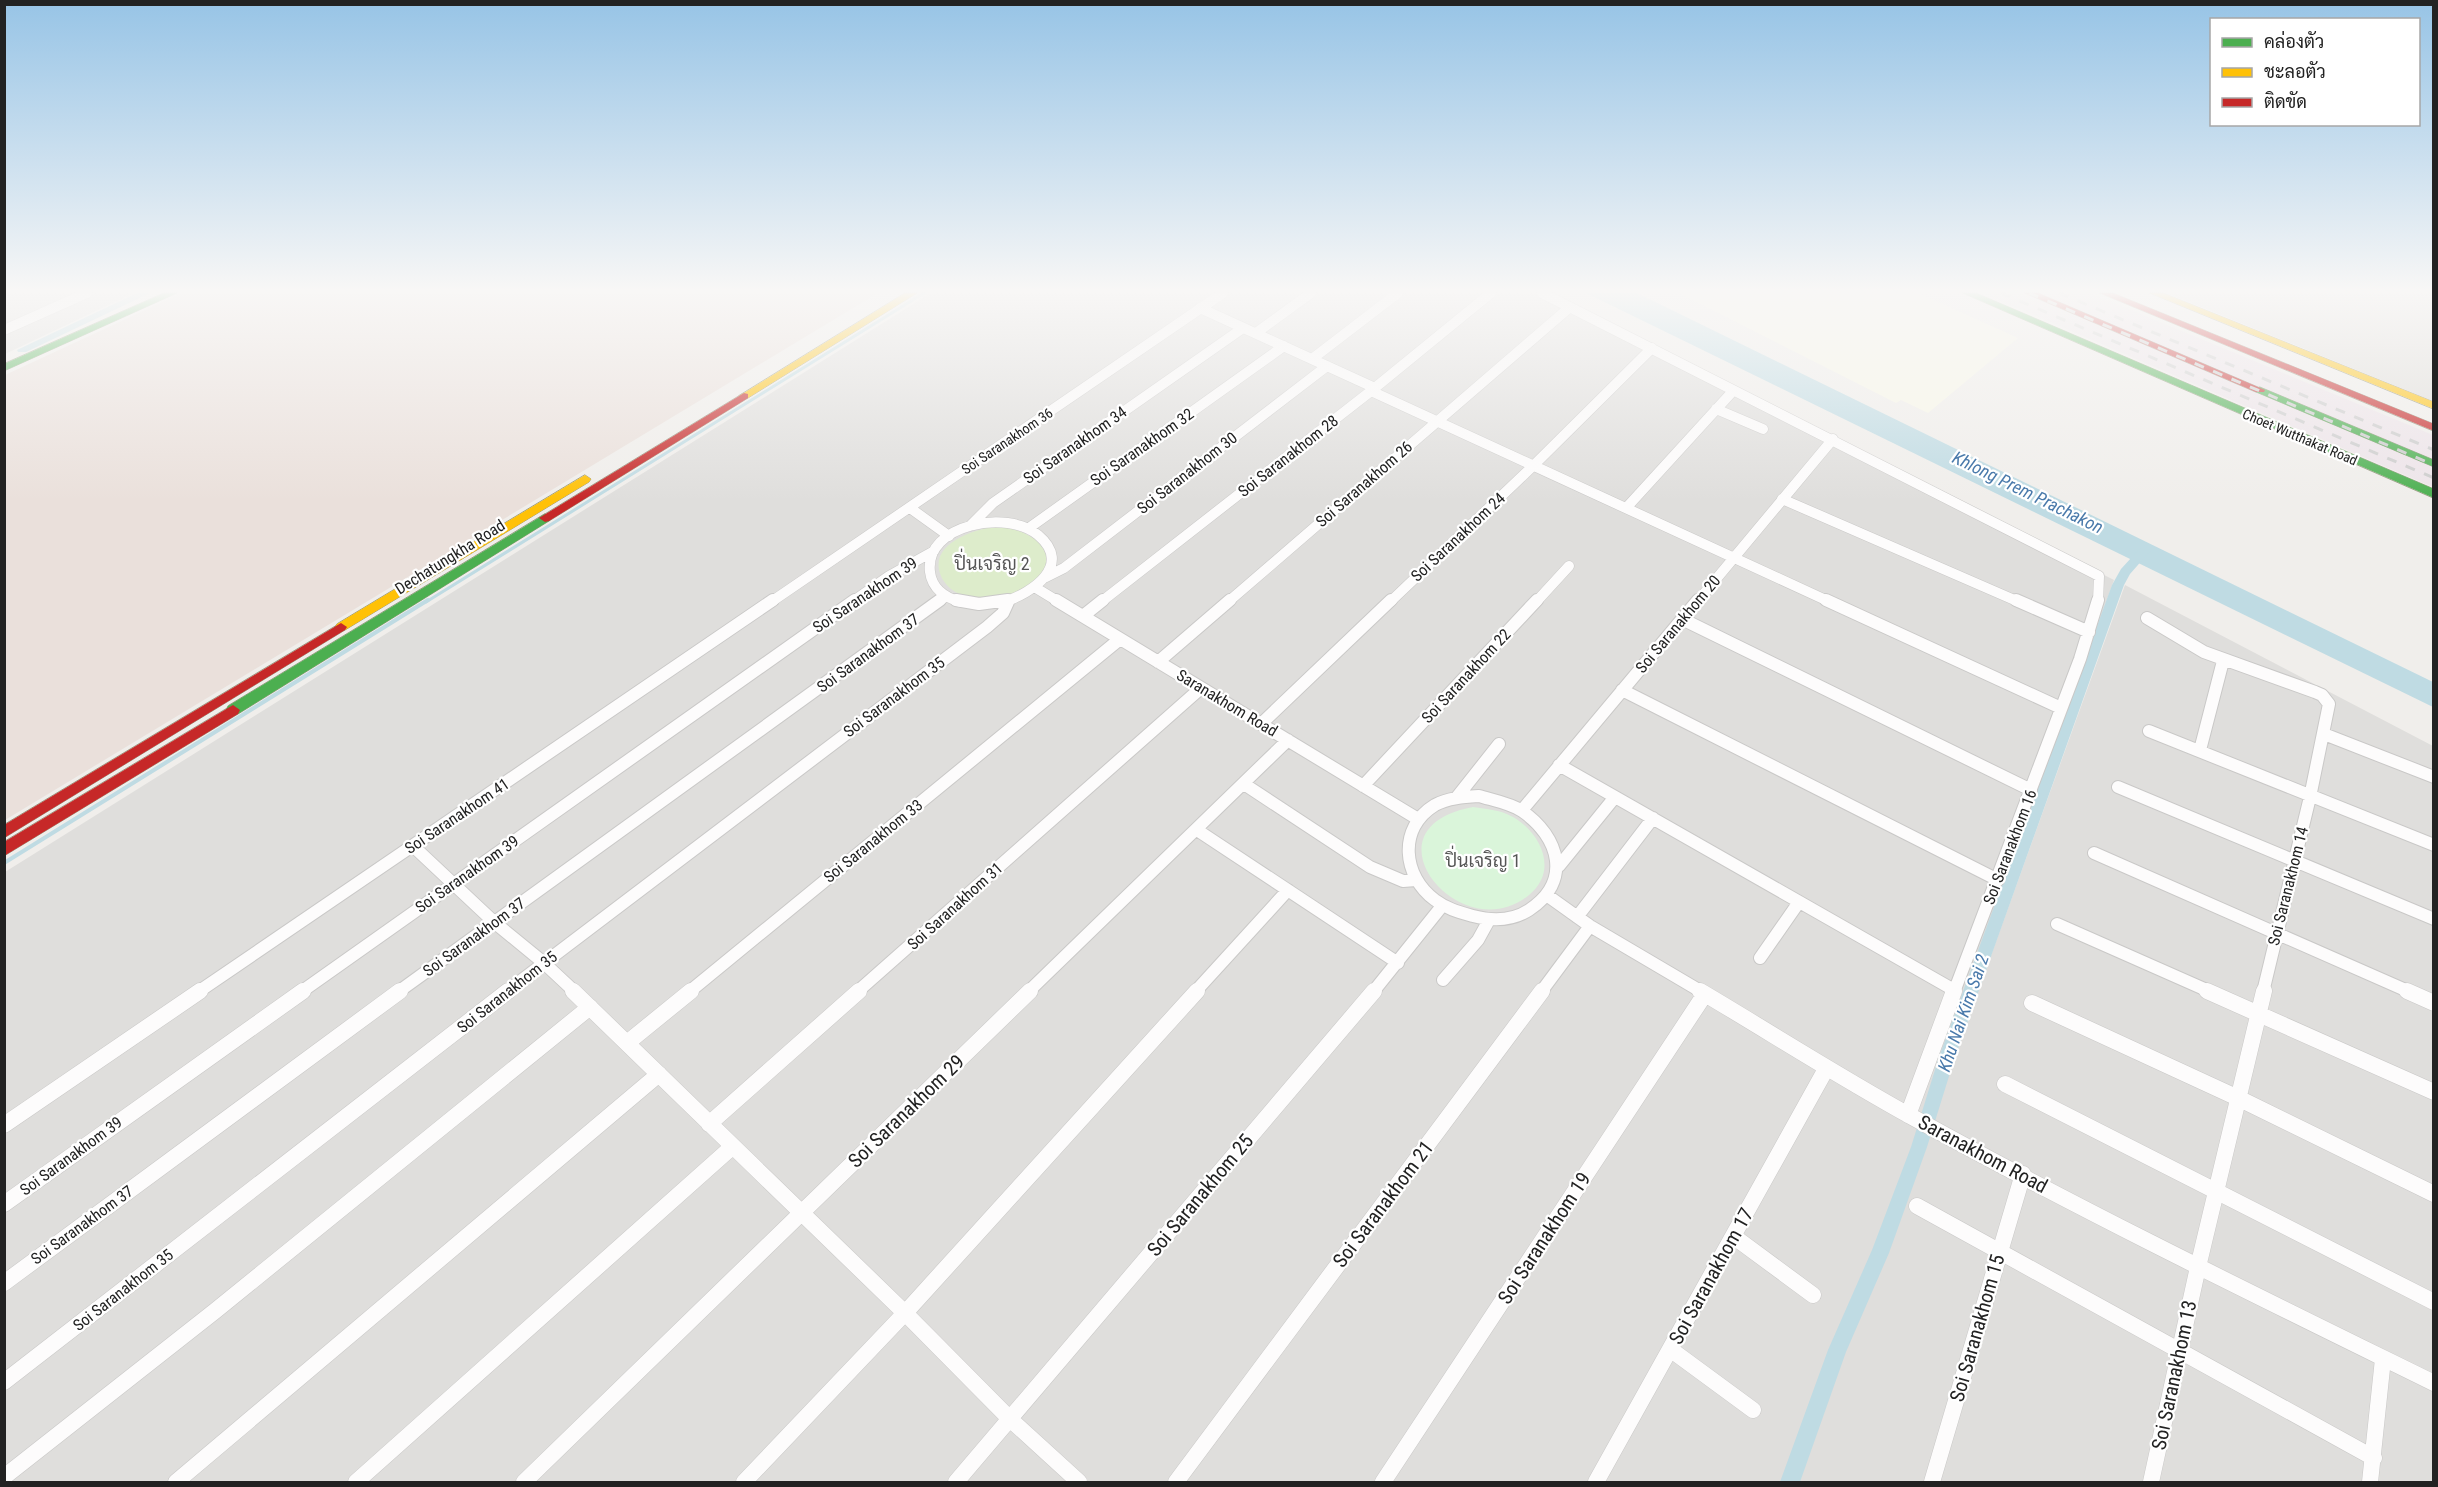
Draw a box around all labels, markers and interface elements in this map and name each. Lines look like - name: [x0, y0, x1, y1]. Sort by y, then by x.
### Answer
- legend: [2210, 18, 2420, 126]
- text: คล่องตัว: [2264, 30, 2324, 52]
- text: ชะลอตัว: [2264, 61, 2326, 82]
- text: ติดขัด: [2264, 91, 2307, 112]
- street label: Soi Saranakhom 34: [1020, 402, 1130, 488]
- street label: Soi Saranakhom 32: [1087, 404, 1197, 490]
- street label: Soi Saranakhom 36: [958, 405, 1056, 477]
- street label: Choet Wutthakat Road: [2240, 406, 2360, 468]
- street label: Soi Saranakhom 28: [1234, 411, 1342, 501]
- street label: Soi Saranakhom 30: [1133, 428, 1241, 518]
- street label: Soi Saranakhom 26: [1312, 437, 1416, 531]
- water label: Khlong Prem Prachakon: [1949, 446, 2107, 538]
- street label: Soi Saranakhom 24: [1407, 488, 1509, 585]
- street label: Dechatungkha Road: [392, 516, 508, 598]
- district label: ปิ่นเจริญ 2: [954, 548, 1030, 575]
- street label: Soi Saranakhom 39: [809, 553, 921, 637]
- street label: Soi Saranakhom 20: [1632, 571, 1724, 677]
- street label: Soi Saranakhom 37: [813, 609, 923, 696]
- street label: Soi Saranakhom 22: [1418, 625, 1515, 727]
- street label: Soi Saranakhom 35: [840, 653, 948, 741]
- street label: Saranakhom Road: [1173, 665, 1281, 741]
- street label: Soi Saranakhom 41: [401, 774, 513, 858]
- street label: Soi Saranakhom 16: [1979, 787, 2041, 907]
- street label: Soi Saranakhom 33: [820, 795, 926, 887]
- street label: Soi Saranakhom 14: [2264, 825, 2312, 947]
- street label: Soi Saranakhom 39: [412, 831, 522, 917]
- district label: ปิ่นเจริญ 1: [1445, 845, 1521, 872]
- street label: Soi Saranakhom 31: [903, 858, 1007, 954]
- street label: Soi Saranakhom 37: [419, 893, 529, 980]
- street label: Soi Saranakhom 35: [453, 947, 561, 1037]
- water label: Khu Nai Kim Sai 2: [1933, 951, 1993, 1074]
- street label: Soi Saranakhom 29: [843, 1050, 969, 1172]
- street label: Saranakhom Road: [1914, 1110, 2052, 1198]
- street label: Soi Saranakhom 39: [16, 1113, 126, 1199]
- street label: Soi Saranakhom 25: [1142, 1129, 1258, 1261]
- street label: Soi Saranakhom 21: [1328, 1136, 1438, 1272]
- street label: Soi Saranakhom 19: [1492, 1168, 1596, 1308]
- street label: Soi Saranakhom 37: [27, 1181, 137, 1268]
- street label: Soi Saranakhom 17: [1664, 1204, 1758, 1348]
- street label: Soi Saranakhom 35: [69, 1245, 177, 1335]
- street label: Soi Saranakhom 15: [1944, 1251, 2010, 1404]
- street label: Soi Saranakhom 13: [2146, 1298, 2202, 1452]

